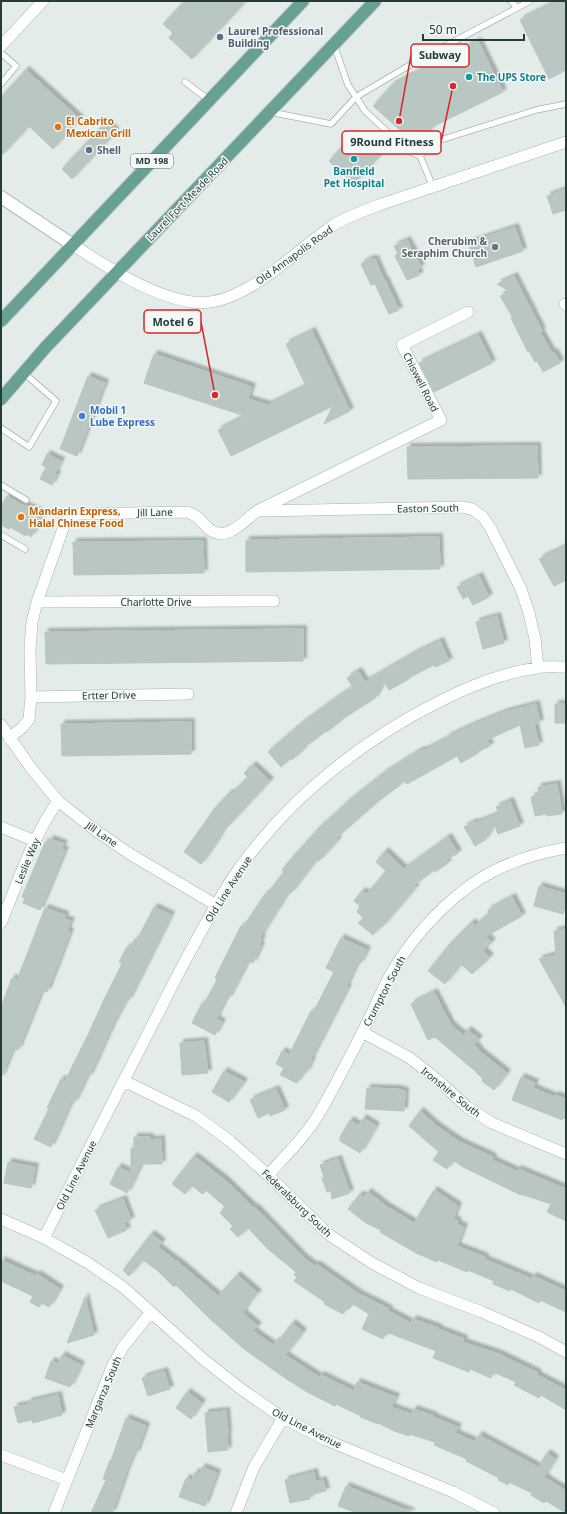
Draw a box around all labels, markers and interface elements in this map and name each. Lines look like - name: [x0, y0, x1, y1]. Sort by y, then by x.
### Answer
- scale bar: [423, 16, 524, 42]
- text: 50 m: [429, 21, 457, 38]
- place label: Laurel Professional Building: [228, 24, 323, 50]
- marker: Laurel Professional Building: [215, 32, 225, 42]
- callout: Subway: [411, 44, 469, 67]
- text: Subway: [419, 47, 462, 62]
- place label: The UPS Store: [477, 70, 546, 84]
- marker: The UPS Store: [464, 72, 474, 82]
- place label: El Cabrito Mexican Grill: [66, 114, 131, 140]
- marker: El Cabrito Mexican Grill: [53, 122, 63, 132]
- callout: 9Round Fitness: [342, 131, 441, 154]
- text: 9Round Fitness: [350, 134, 434, 149]
- place label: Shell: [97, 143, 121, 157]
- marker: Shell: [84, 145, 94, 155]
- road number: MD 198: [131, 154, 173, 168]
- street label: Laurel Fort Meade Road: [143, 154, 231, 244]
- marker: Banfield Pet Hospital: [349, 154, 359, 164]
- place label: Banfield Pet Hospital: [324, 164, 384, 190]
- street label: Old Annapolis Road: [253, 222, 335, 288]
- place label: Cherubim & Seraphim Church: [402, 234, 487, 260]
- marker: Cherubim & Seraphim Church: [490, 242, 500, 252]
- callout: Motel 6: [144, 310, 201, 333]
- text: Motel 6: [152, 314, 194, 329]
- street label: Chiswell Road: [400, 350, 442, 414]
- place label: Mobil 1 Lube Express: [90, 403, 155, 429]
- marker: Mobil 1 Lube Express: [77, 411, 87, 421]
- street label: Easton South: [397, 500, 459, 516]
- place label: Mandarin Express, Halal Chinese Food: [29, 504, 123, 530]
- street label: Jill Lane: [136, 505, 173, 519]
- marker: Mandarin Express, Halal Chinese Food: [16, 512, 26, 522]
- street label: Charlotte Drive: [120, 595, 192, 609]
- street label: Ertter Drive: [82, 688, 136, 702]
- street label: Jill Lane: [83, 817, 121, 850]
- street label: Leslie Way: [11, 835, 43, 886]
- street label: Old Line Avenue: [201, 853, 255, 925]
- street label: Crumpton South: [359, 953, 409, 1029]
- street label: Ironshire South: [418, 1064, 484, 1120]
- street label: Old Line Avenue: [52, 1137, 100, 1212]
- street label: Federalsburg South: [259, 1166, 335, 1240]
- street label: Marganza South: [81, 1354, 125, 1430]
- street label: Old Line Avenue: [270, 1404, 345, 1452]

